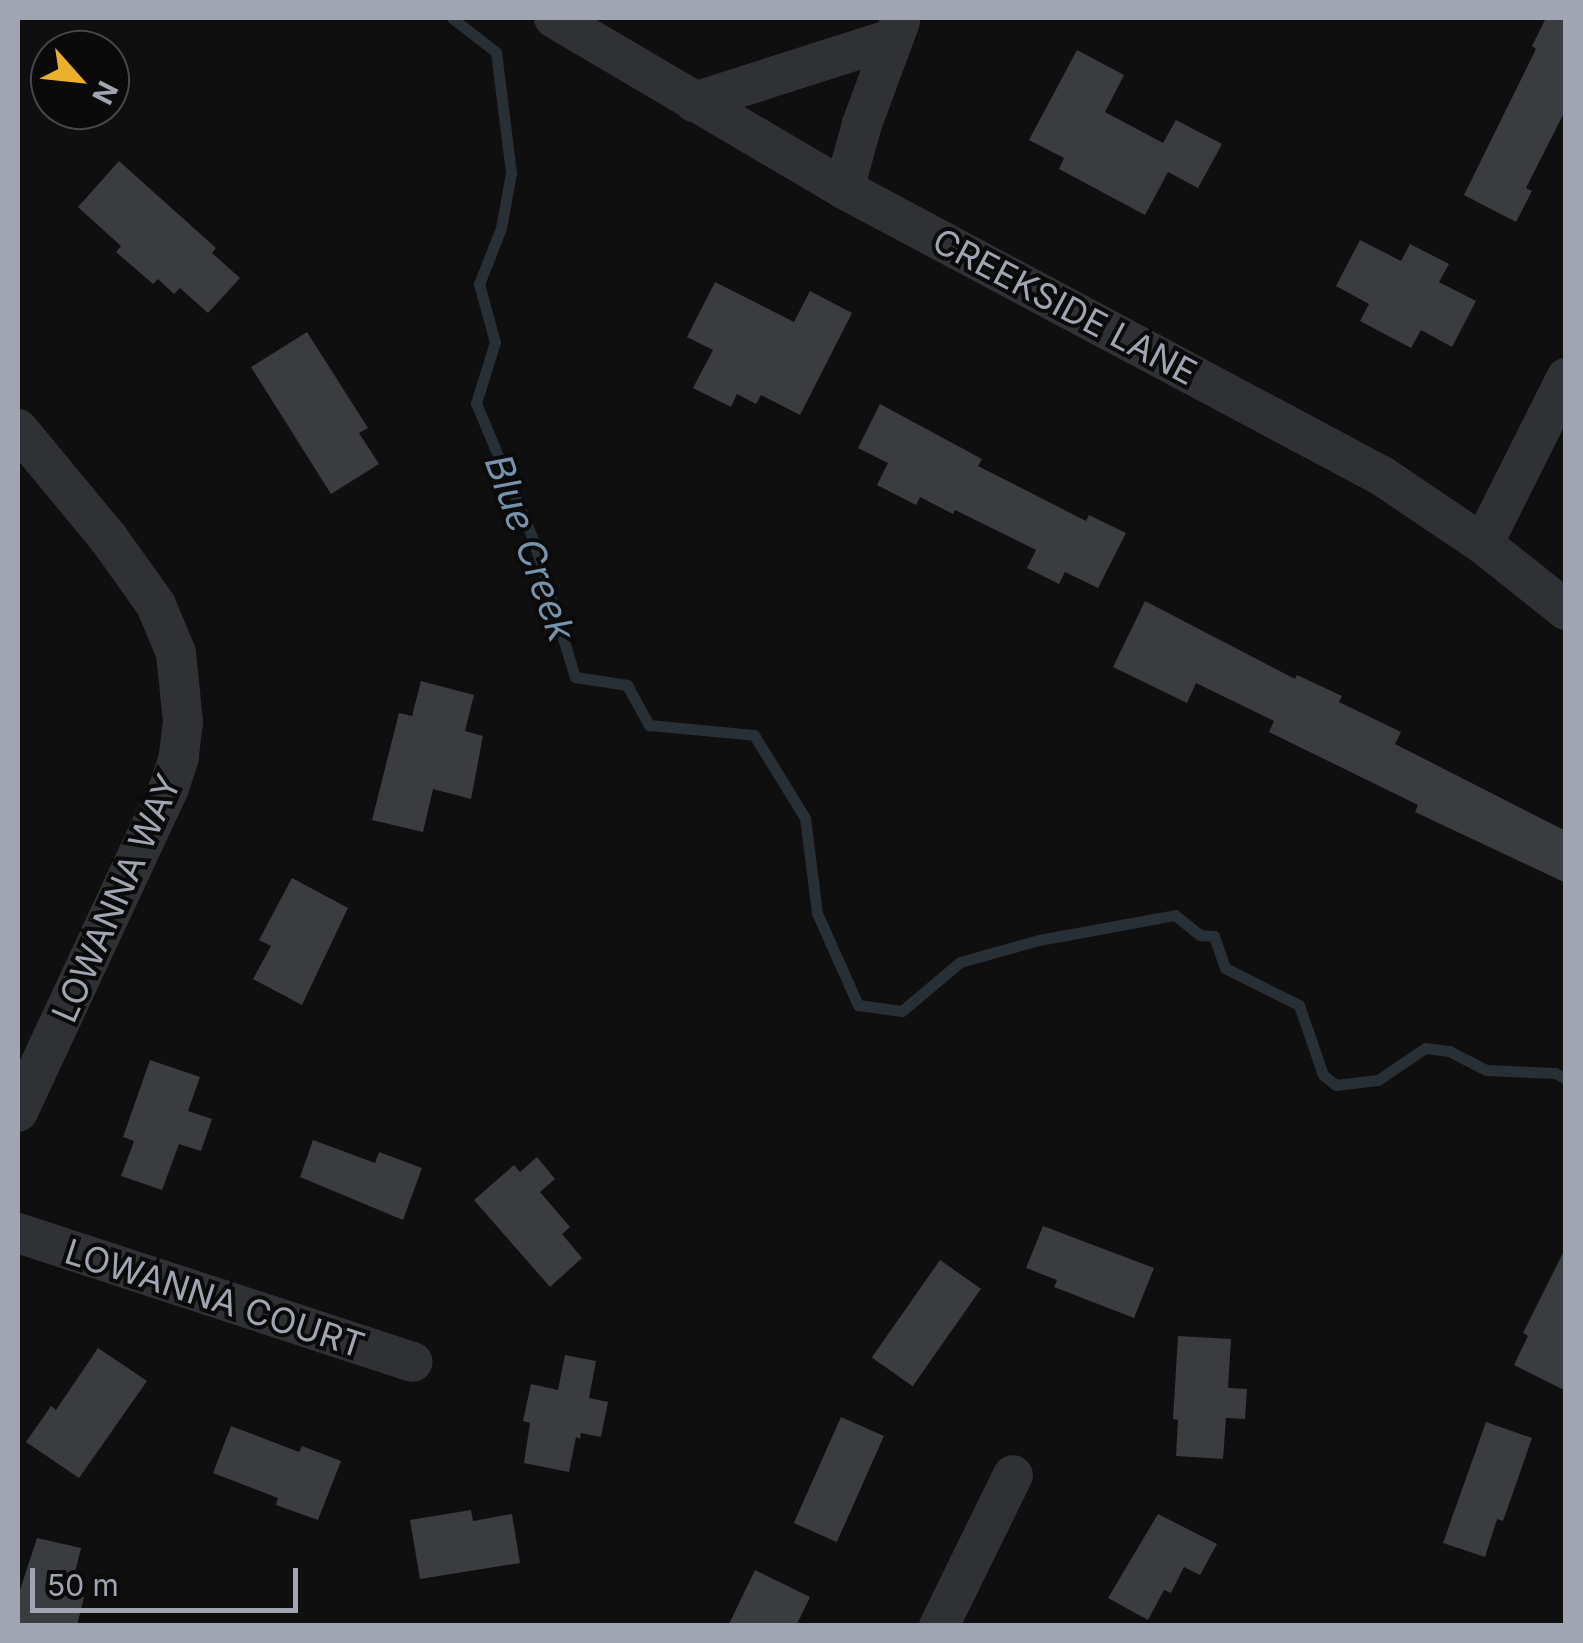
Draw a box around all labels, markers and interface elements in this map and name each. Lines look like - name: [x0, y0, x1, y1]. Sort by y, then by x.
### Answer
- north arrow: [30, 30, 130, 130]
- text: N: [85, 75, 125, 110]
- street label: CREEKSIDE LANE: [926, 219, 1204, 393]
- water label: Blue Creek: [475, 448, 585, 648]
- street label: LOWANNA WAY: [43, 768, 189, 1028]
- street label: LOWANNA COURT: [60, 1230, 370, 1366]
- scale bar: [35, 1548, 302, 1610]
- text: 50 m: [47, 1567, 119, 1603]

